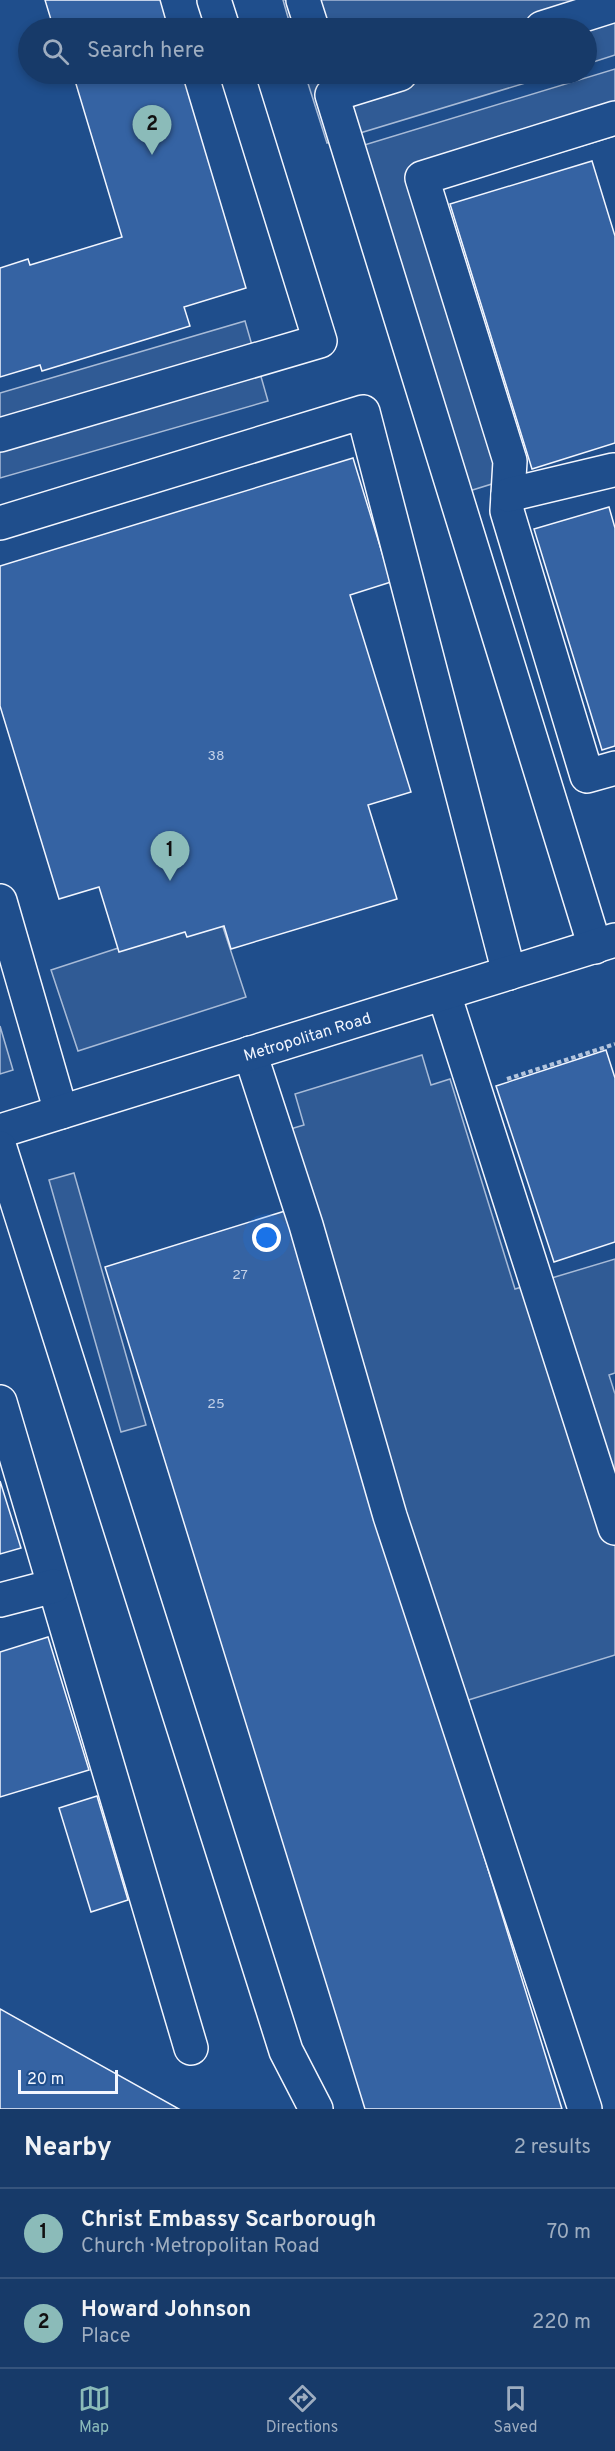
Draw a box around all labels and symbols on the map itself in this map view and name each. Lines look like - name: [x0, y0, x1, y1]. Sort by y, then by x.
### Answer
- pin: 2: [132, 106, 172, 155]
- house number: 38: [208, 748, 224, 765]
- pin: 1: [150, 832, 190, 881]
- street label: Metropolitan Road: [241, 1009, 374, 1067]
- your location: [252, 1223, 281, 1252]
- house number: 27: [232, 1267, 248, 1284]
- house number: 25: [207, 1396, 225, 1413]
- scale bar: [18, 2067, 118, 2094]

